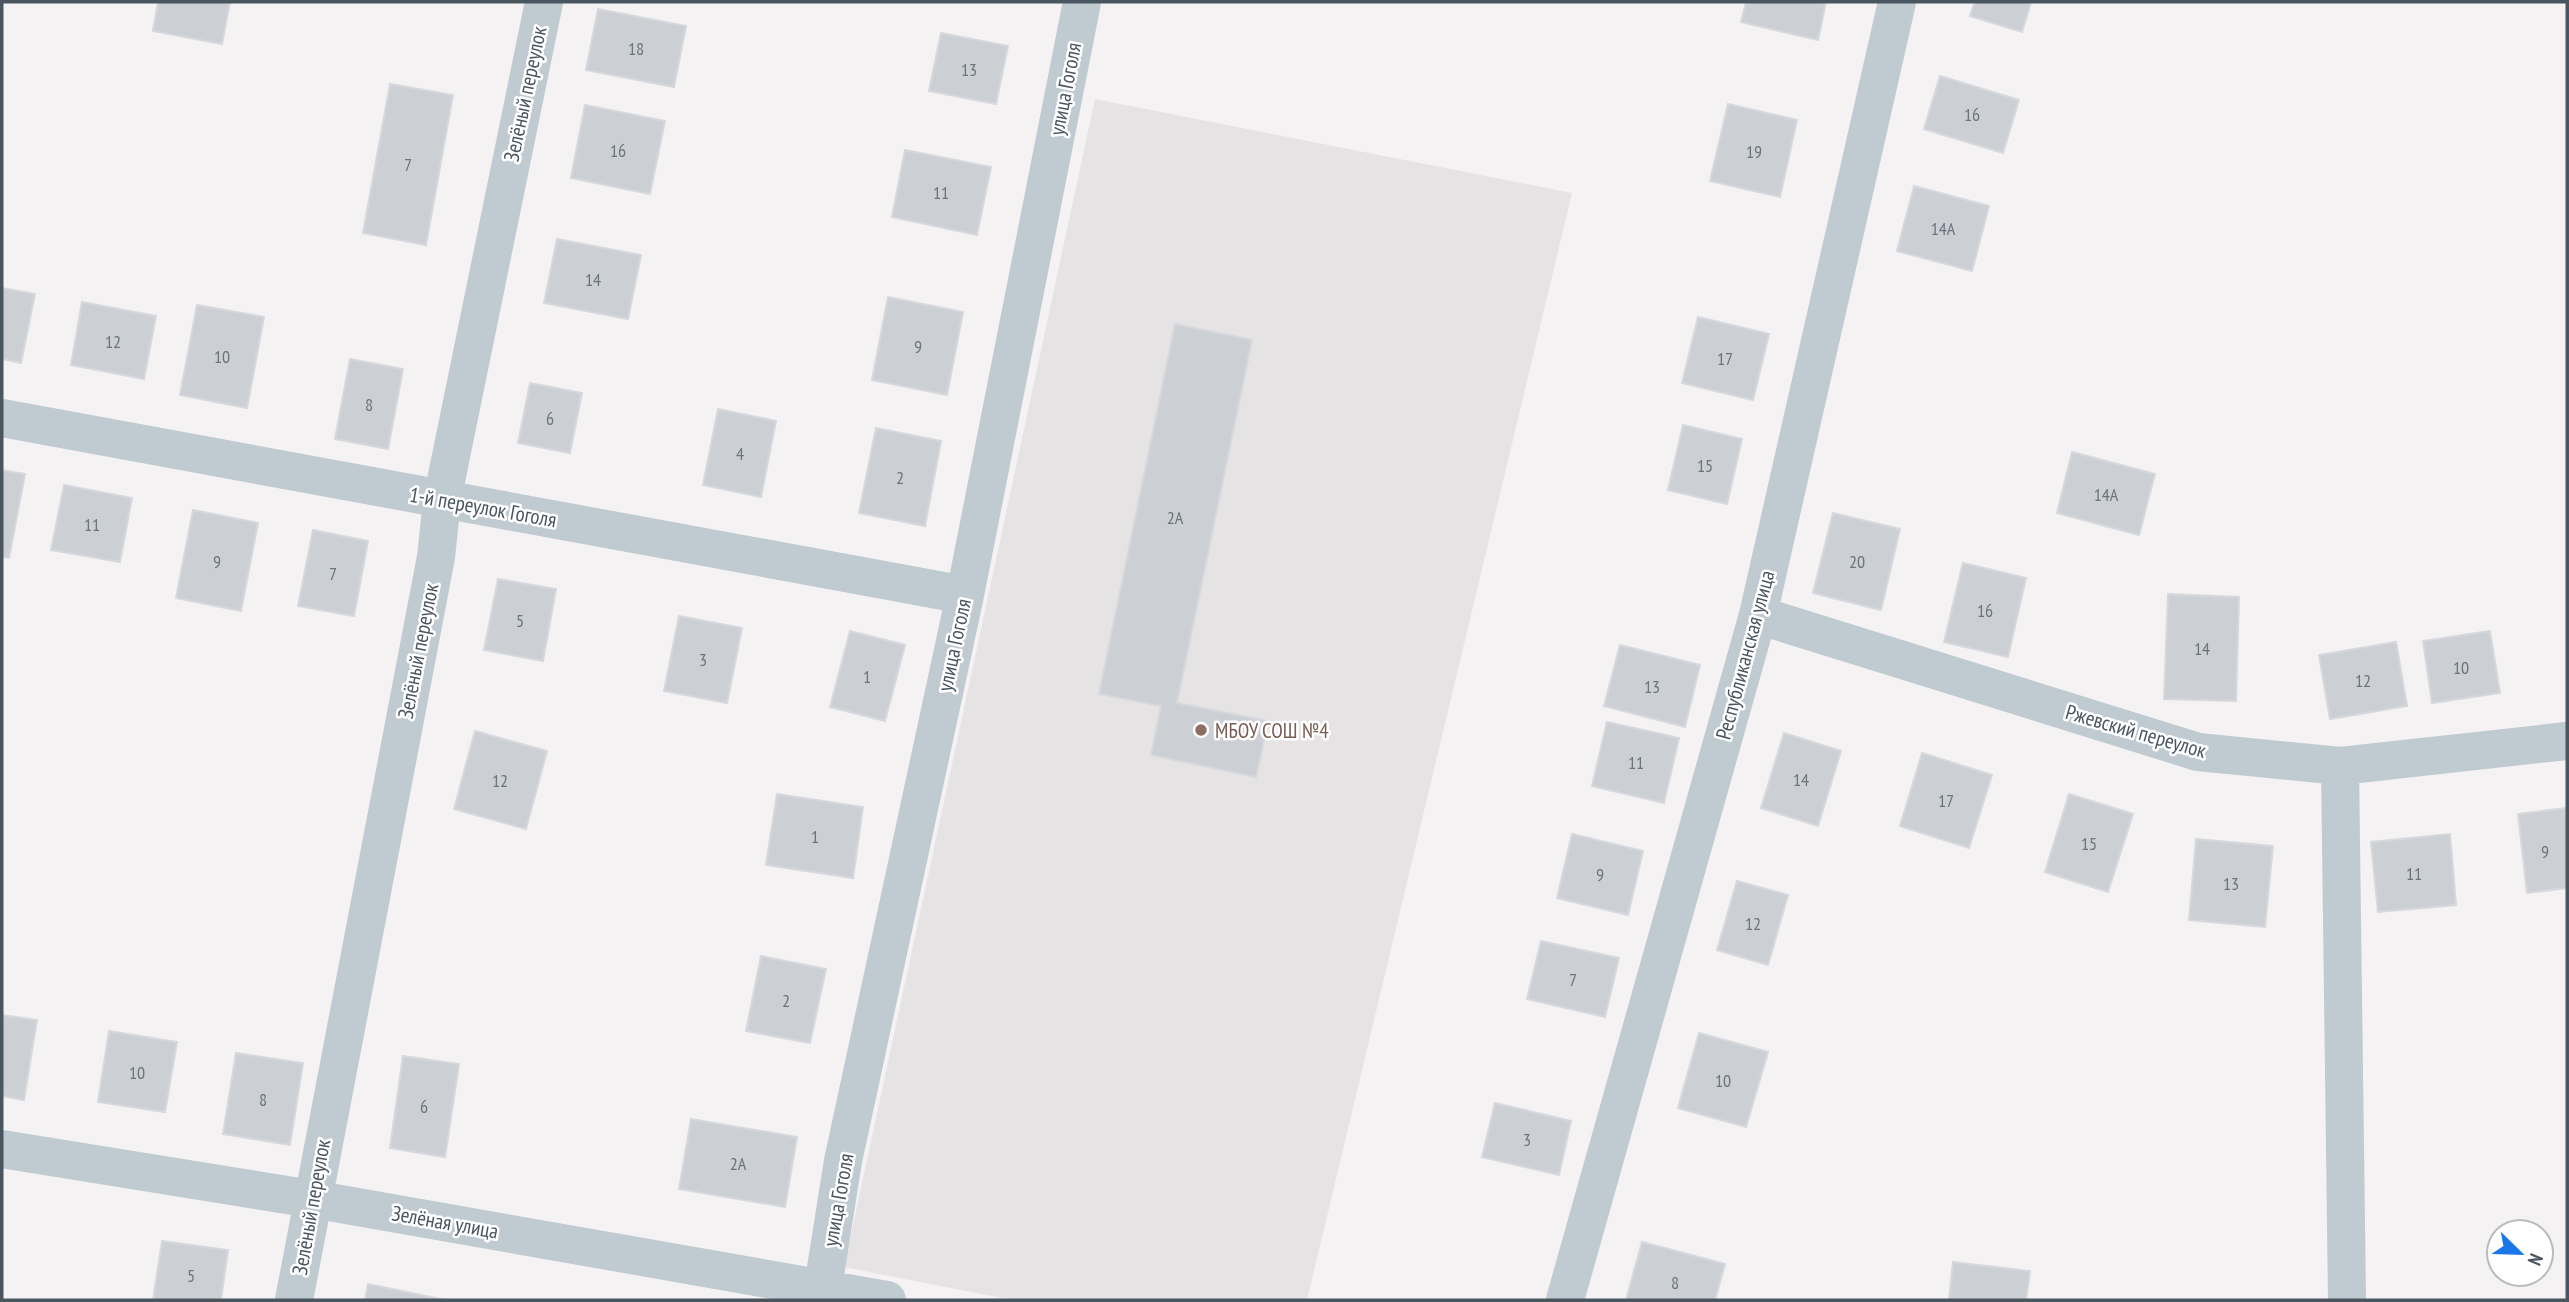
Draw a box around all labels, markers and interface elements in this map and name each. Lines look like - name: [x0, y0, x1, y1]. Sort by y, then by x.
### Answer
- street label: Зелёный переулок: [498, 24, 552, 164]
- house number: 18: [628, 37, 644, 60]
- street label: улица Гоголя: [1043, 40, 1087, 138]
- house number: 13: [961, 58, 977, 81]
- house number: 16: [1964, 103, 1980, 126]
- house number: 16: [610, 139, 626, 162]
- house number: 19: [1746, 140, 1762, 163]
- house number: 7: [404, 153, 412, 176]
- house number: 11: [933, 181, 949, 204]
- house number: 14А: [1931, 217, 1956, 240]
- house number: 14: [585, 268, 601, 291]
- house number: 12: [105, 330, 121, 353]
- house number: 9: [914, 335, 922, 358]
- house number: 10: [214, 345, 230, 368]
- house number: 17: [1717, 347, 1733, 370]
- house number: 8: [365, 393, 373, 416]
- house number: 6: [546, 407, 554, 430]
- house number: 4: [736, 442, 744, 465]
- house number: 15: [1697, 454, 1713, 477]
- house number: 2: [896, 466, 904, 489]
- street label: 1-й переулок Гоголя: [407, 481, 559, 533]
- house number: 14А: [2094, 483, 2119, 506]
- house number: 2А: [1167, 506, 1184, 529]
- house number: 11: [84, 513, 100, 536]
- house number: 9: [213, 550, 221, 573]
- house number: 20: [1849, 550, 1865, 573]
- house number: 7: [329, 562, 337, 585]
- street label: Республиканская улица: [1709, 568, 1781, 742]
- street label: Зелёный переулок: [392, 581, 444, 721]
- street label: улица Гоголя: [931, 596, 977, 694]
- house number: 16: [1977, 599, 1993, 622]
- house number: 5: [516, 609, 524, 632]
- house number: 14: [2194, 637, 2210, 660]
- house number: 3: [699, 648, 707, 671]
- house number: 10: [2453, 656, 2469, 679]
- house number: 1: [863, 665, 871, 688]
- house number: 12: [2355, 669, 2371, 692]
- house number: 13: [1644, 675, 1660, 698]
- street label: Ржевский переулок: [2063, 698, 2209, 764]
- place label: МБОУ СОШ №4: [1215, 717, 1329, 744]
- marker: МБОУ СОШ №4: [1193, 722, 1209, 738]
- house number: 11: [1628, 751, 1644, 774]
- house number: 14: [1793, 768, 1809, 791]
- house number: 12: [492, 769, 508, 792]
- house number: 17: [1938, 789, 1954, 812]
- house number: 1: [811, 825, 819, 848]
- house number: 15: [2081, 832, 2097, 855]
- house number: 9: [2541, 840, 2549, 863]
- house number: 11: [2406, 862, 2422, 885]
- house number: 9: [1596, 863, 1604, 886]
- house number: 13: [2223, 872, 2239, 895]
- house number: 12: [1745, 912, 1761, 935]
- house number: 7: [1569, 968, 1577, 991]
- house number: 2: [782, 989, 790, 1012]
- house number: 10: [129, 1061, 145, 1084]
- house number: 10: [1715, 1069, 1731, 1092]
- house number: 8: [259, 1088, 267, 1111]
- house number: 6: [420, 1095, 428, 1118]
- house number: 3: [1523, 1128, 1531, 1151]
- street label: Зелёный переулок: [286, 1137, 336, 1277]
- street label: улица Гоголя: [817, 1151, 859, 1249]
- house number: 2А: [730, 1152, 747, 1175]
- street label: Зелёная улица: [390, 1199, 500, 1245]
- north arrow: [2485, 1218, 2555, 1288]
- text: N: [2523, 1250, 2549, 1269]
- house number: 5: [187, 1264, 195, 1287]
- house number: 8: [1671, 1271, 1679, 1294]

